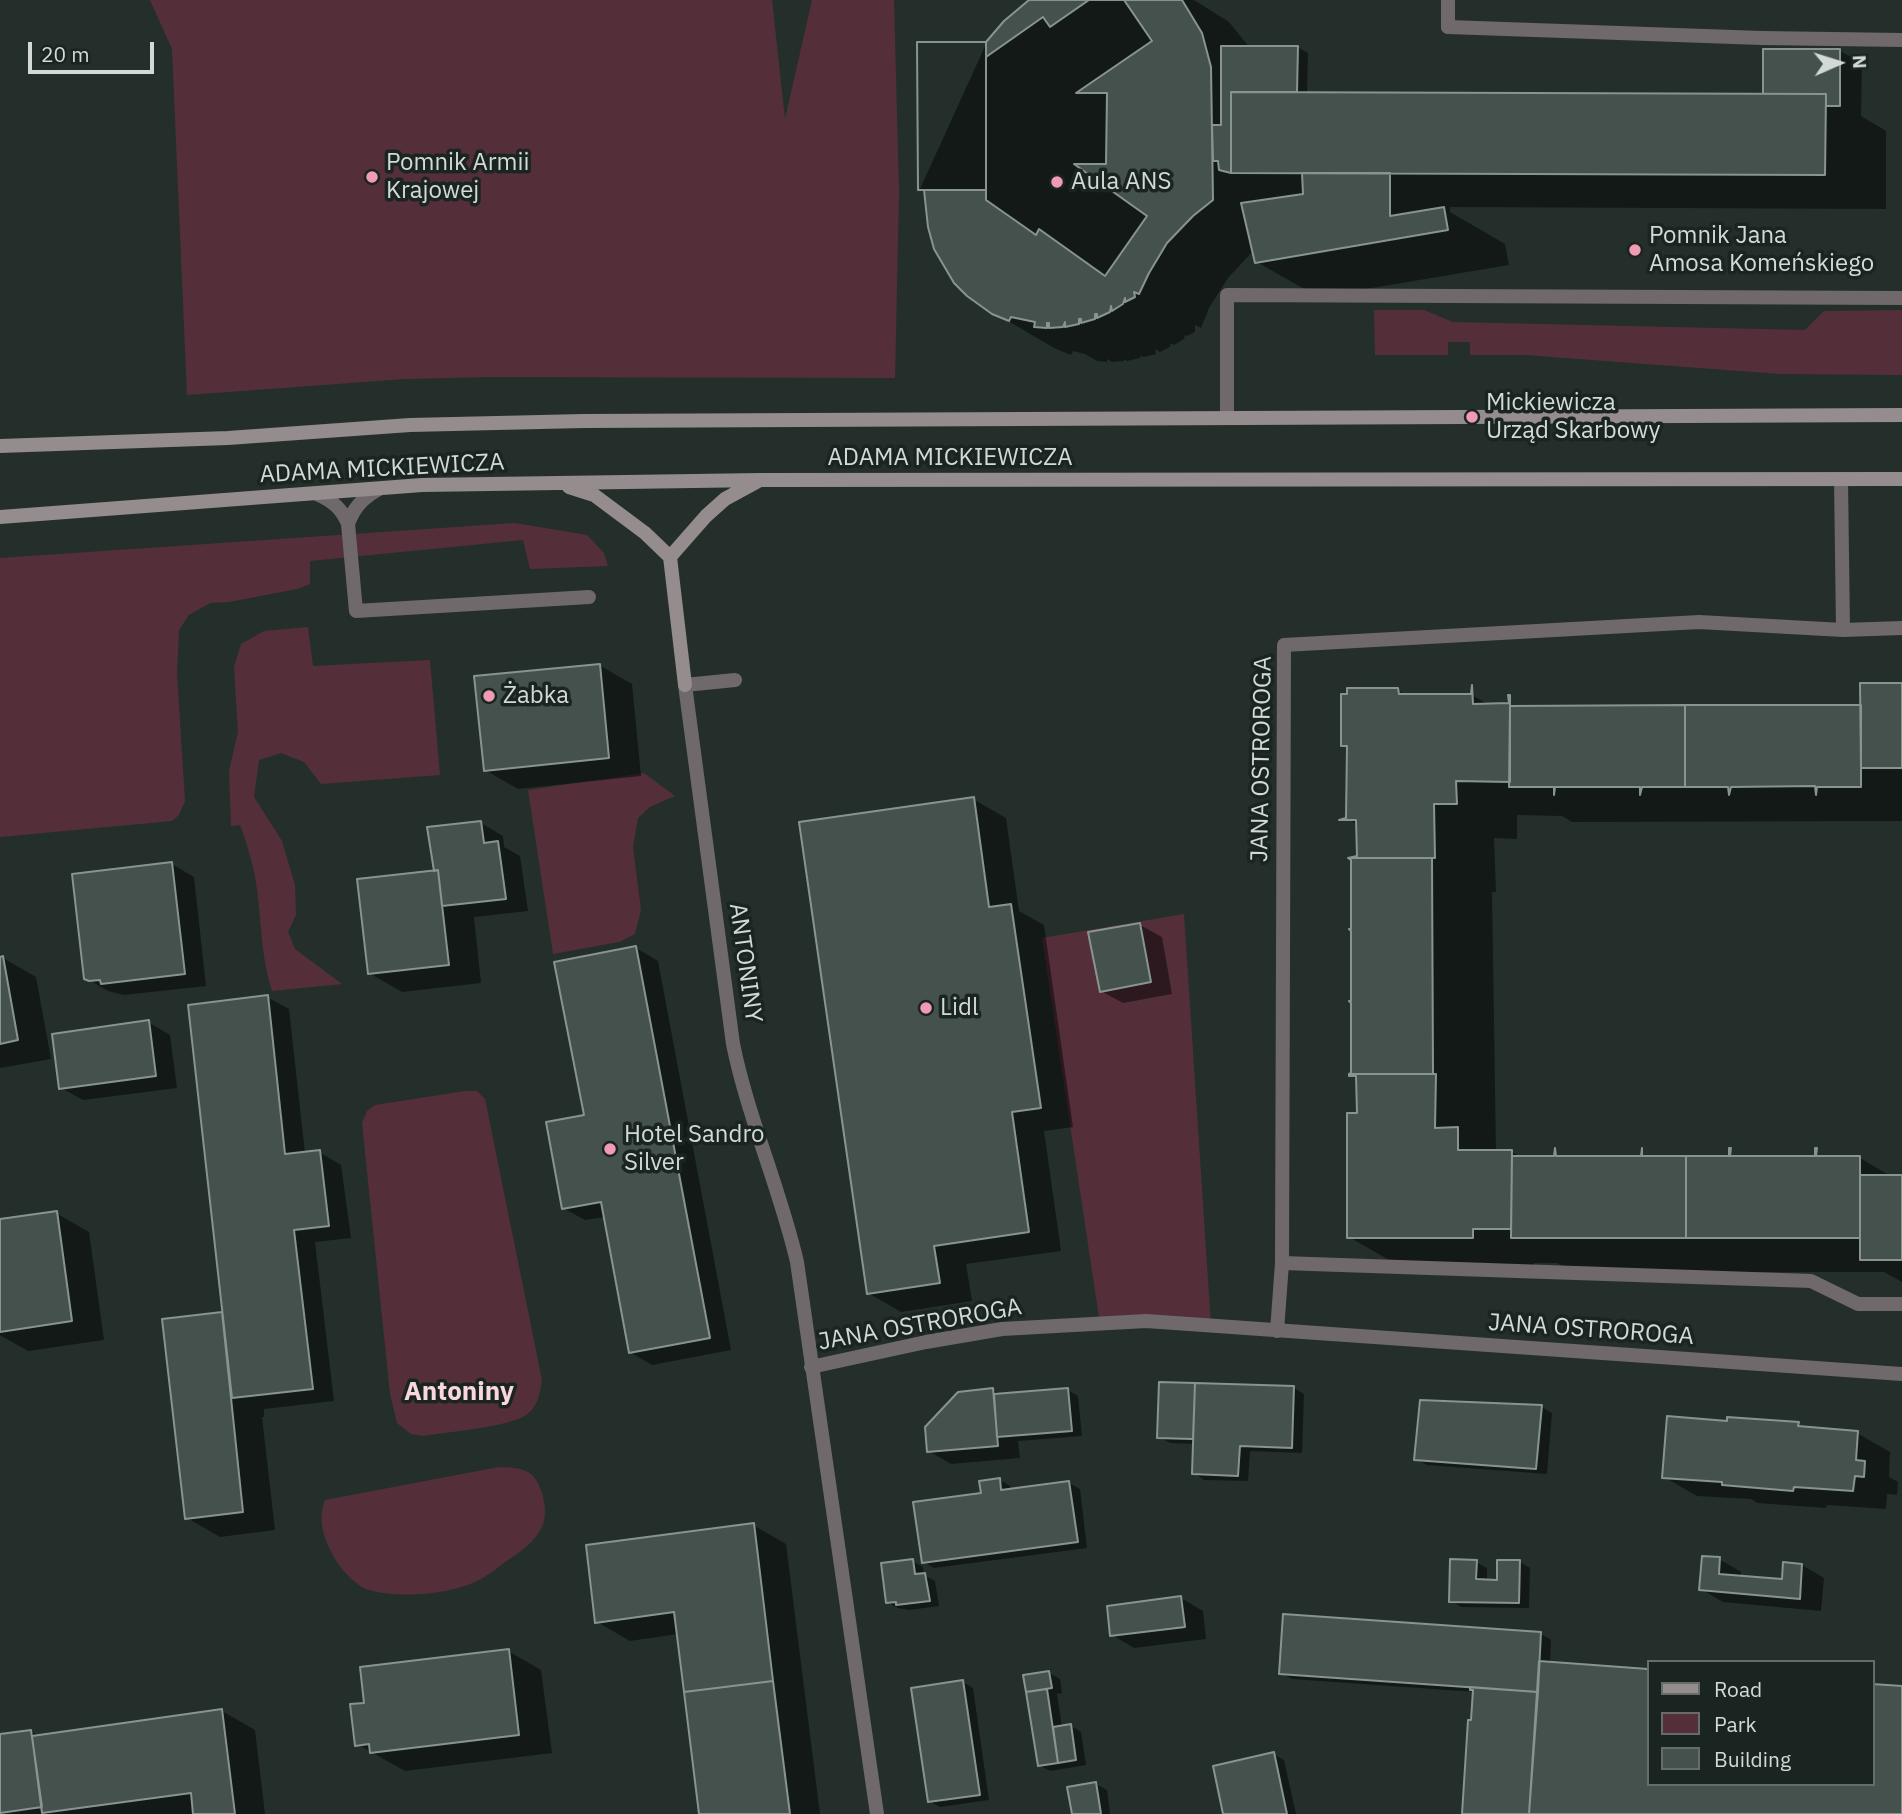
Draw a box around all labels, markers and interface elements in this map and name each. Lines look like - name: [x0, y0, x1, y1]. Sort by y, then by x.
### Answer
- scale bar: [32, 28, 158, 72]
- north arrow: [1804, 28, 1874, 98]
- text: 20 m: [41, 40, 90, 68]
- text: N: [1848, 54, 1872, 69]
- place label: Pomnik Armii Krajowej: [386, 149, 530, 205]
- place label: Aula ANS: [1071, 168, 1171, 196]
- marker: Pomnik Armii Krajowej: [364, 169, 380, 185]
- marker: Aula ANS: [1049, 174, 1065, 190]
- place label: Pomnik Jana Amosa Komeńskiego: [1649, 222, 1874, 278]
- marker: Pomnik Jana Amosa Komeńskiego: [1627, 242, 1643, 258]
- place label: Mickiewicza Urząd Skarbowy: [1486, 389, 1660, 445]
- marker: Mickiewicza Urząd Skarbowy: [1464, 409, 1480, 425]
- street label: ADAMA MICKIEWICZA: [827, 444, 1073, 472]
- street label: ADAMA MICKIEWICZA: [259, 448, 505, 490]
- street label: JANA OSTROROGA: [1246, 656, 1278, 862]
- place label: Żabka: [503, 682, 569, 710]
- marker: Żabka: [481, 688, 497, 704]
- street label: ANTONINY: [722, 901, 768, 1025]
- place label: Lidl: [940, 994, 978, 1022]
- marker: Lidl: [918, 1000, 934, 1016]
- place label: Hotel Sandro Silver: [624, 1121, 765, 1177]
- marker: Hotel Sandro Silver: [602, 1141, 618, 1157]
- street label: JANA OSTROROGA: [816, 1293, 1024, 1357]
- street label: JANA OSTROROGA: [1487, 1308, 1695, 1352]
- district label: Antoniny: [404, 1376, 514, 1408]
- legend: [1646, 1660, 1874, 1786]
- text: Road: [1714, 1675, 1762, 1703]
- text: Park: [1714, 1710, 1757, 1738]
- text: Building: [1714, 1745, 1791, 1773]

